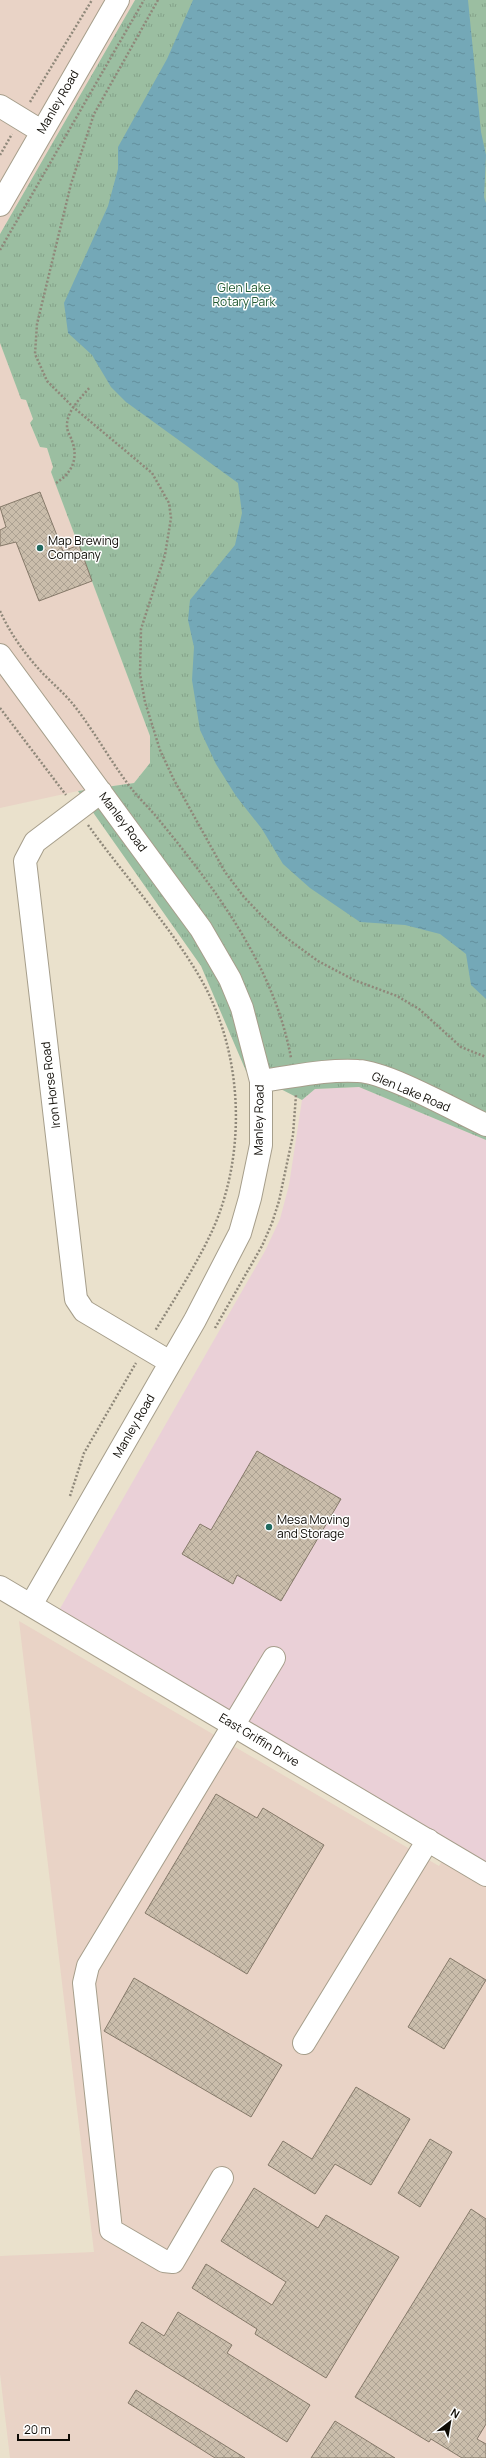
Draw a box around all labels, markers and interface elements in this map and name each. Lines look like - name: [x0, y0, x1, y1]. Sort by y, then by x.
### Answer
- street label: Manley Road: [33, 67, 83, 137]
- park label: Glen Lake Rotary Park: [212, 279, 277, 310]
- place label: Map Brewing Company: [48, 532, 119, 563]
- marker: Map Brewing Company: [35, 543, 45, 553]
- street label: Manley Road: [95, 788, 151, 855]
- street label: Iron Horse Road: [37, 1041, 64, 1129]
- street label: Glen Lake Road: [369, 1067, 453, 1116]
- street label: Manley Road: [249, 1084, 268, 1156]
- street label: Manley Road: [109, 1391, 159, 1461]
- place label: Mesa Moving and Storage: [277, 1511, 350, 1542]
- marker: Mesa Moving and Storage: [264, 1522, 274, 1532]
- street label: East Griffin Drive: [216, 1709, 303, 1770]
- north arrow: [430, 2402, 470, 2442]
- text: N: [448, 2405, 463, 2422]
- scale bar: [18, 2416, 69, 2442]
- text: 20 m: [24, 2421, 51, 2438]

